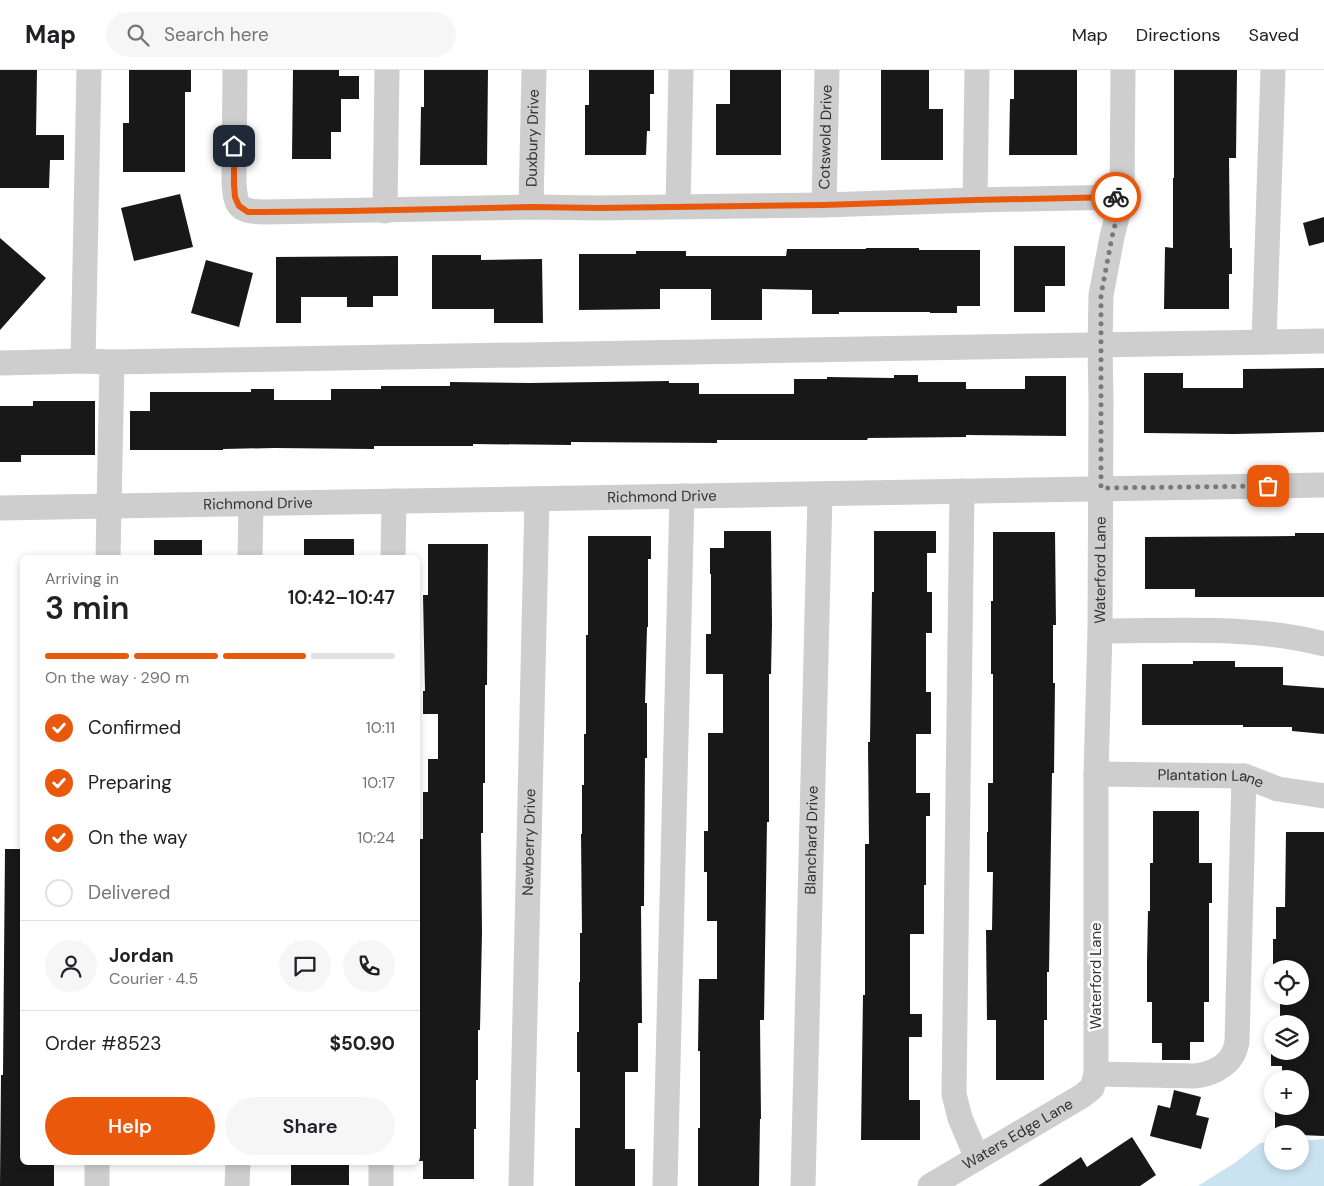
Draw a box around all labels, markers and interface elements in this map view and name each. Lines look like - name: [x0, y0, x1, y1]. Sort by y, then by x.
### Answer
- search box: [106, 12, 456, 57]
- text: Map: [25, 19, 76, 50]
- icon: search: [124, 21, 152, 49]
- text: Search here: [164, 22, 269, 47]
- text: Map: [1072, 23, 1108, 47]
- text: Directions: [1136, 23, 1221, 47]
- text: Saved: [1249, 23, 1299, 47]
- street label: Cotswold Drive: [814, 84, 837, 190]
- street label: Duxbury Drive: [521, 89, 544, 187]
- pin: [213, 125, 255, 167]
- icon: home: [220, 132, 248, 160]
- courier: [1091, 172, 1141, 222]
- icon: bike: [1102, 183, 1130, 211]
- pin: [1247, 465, 1289, 507]
- icon: bag: [1254, 472, 1282, 500]
- street label: Richmond Drive: [607, 486, 717, 507]
- street label: Richmond Drive: [203, 493, 313, 514]
- street label: Waterford Lane: [1090, 516, 1110, 624]
- text: Arriving in: [45, 568, 119, 589]
- text: 10:42–10:47: [288, 585, 395, 610]
- text: 3 min: [45, 587, 129, 629]
- text: On the way · 290 m: [45, 667, 189, 688]
- icon: check: [45, 714, 73, 742]
- text: Confirmed: [88, 715, 181, 740]
- text: 10:11: [366, 717, 395, 738]
- street label: Plantation Lane: [1157, 765, 1267, 793]
- icon: check: [45, 769, 73, 797]
- text: Preparing: [88, 770, 172, 795]
- text: 10:17: [362, 772, 395, 793]
- street label: Blanchard Drive: [800, 785, 823, 895]
- street label: Newberry Drive: [518, 788, 540, 896]
- icon: check: [45, 824, 73, 852]
- text: On the way: [88, 825, 188, 850]
- text: 10:24: [357, 827, 395, 848]
- text: Delivered: [88, 880, 170, 905]
- street label: Waterford Lane: [1086, 922, 1106, 1030]
- button: person: [45, 940, 97, 992]
- button: chat: [279, 940, 331, 992]
- button: phone: [343, 940, 395, 992]
- text: Jordan: [109, 943, 174, 968]
- map controls: [1264, 960, 1309, 1170]
- button: locate: [1264, 960, 1309, 1005]
- text: Courier · 4.5: [109, 968, 198, 989]
- button: layers: [1264, 1015, 1309, 1060]
- text: Order #8523: [45, 1031, 161, 1056]
- text: $50.90: [329, 1031, 395, 1056]
- button: +: [1264, 1070, 1309, 1115]
- street label: Waters Edge Lane: [959, 1094, 1077, 1174]
- button: Help: [45, 1097, 215, 1155]
- button: Share: [225, 1097, 395, 1155]
- button: −: [1264, 1125, 1309, 1170]

